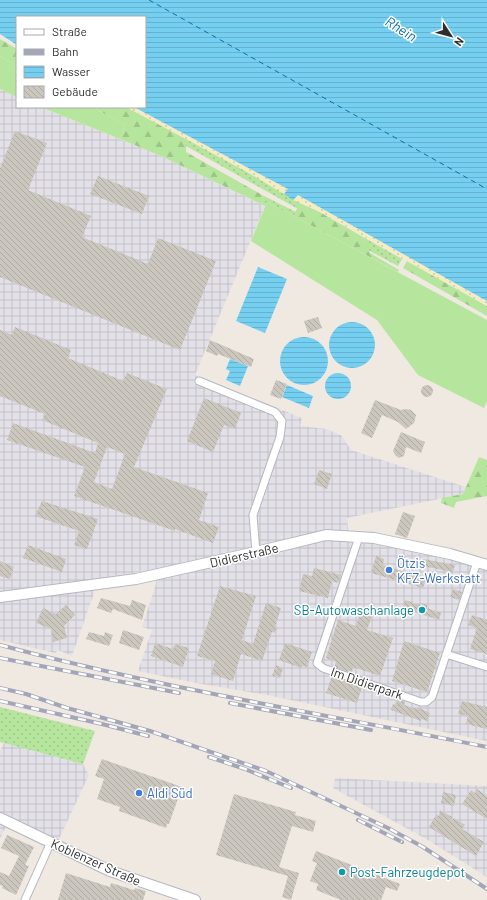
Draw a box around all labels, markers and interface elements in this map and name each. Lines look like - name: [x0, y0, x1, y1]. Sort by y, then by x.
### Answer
- water label: Rhein: [383, 12, 420, 45]
- legend: [16, 16, 146, 108]
- north arrow: [431, 16, 471, 56]
- text: Straße: [52, 24, 87, 38]
- text: N: [452, 35, 467, 49]
- text: Bahn: [52, 44, 79, 58]
- text: Wasser: [52, 64, 91, 78]
- text: Gebäude: [52, 84, 98, 98]
- street label: Didierstraße: [208, 539, 280, 571]
- place label: Ötzis KFZ-Werkstatt: [397, 555, 481, 586]
- marker: Ötzis KFZ-Werkstatt: [384, 565, 394, 575]
- place label: SB-Autowaschanlage: [294, 602, 414, 618]
- marker: SB-Autowaschanlage: [417, 605, 427, 615]
- street label: Im Didierpark: [329, 663, 406, 703]
- place label: Aldi Süd: [147, 785, 193, 801]
- marker: Aldi Süd: [134, 788, 144, 798]
- street label: Koblenzer Straße: [49, 835, 144, 889]
- place label: Post-Fahrzeugdepot: [350, 864, 465, 880]
- marker: Post-Fahrzeugdepot: [337, 867, 347, 877]

